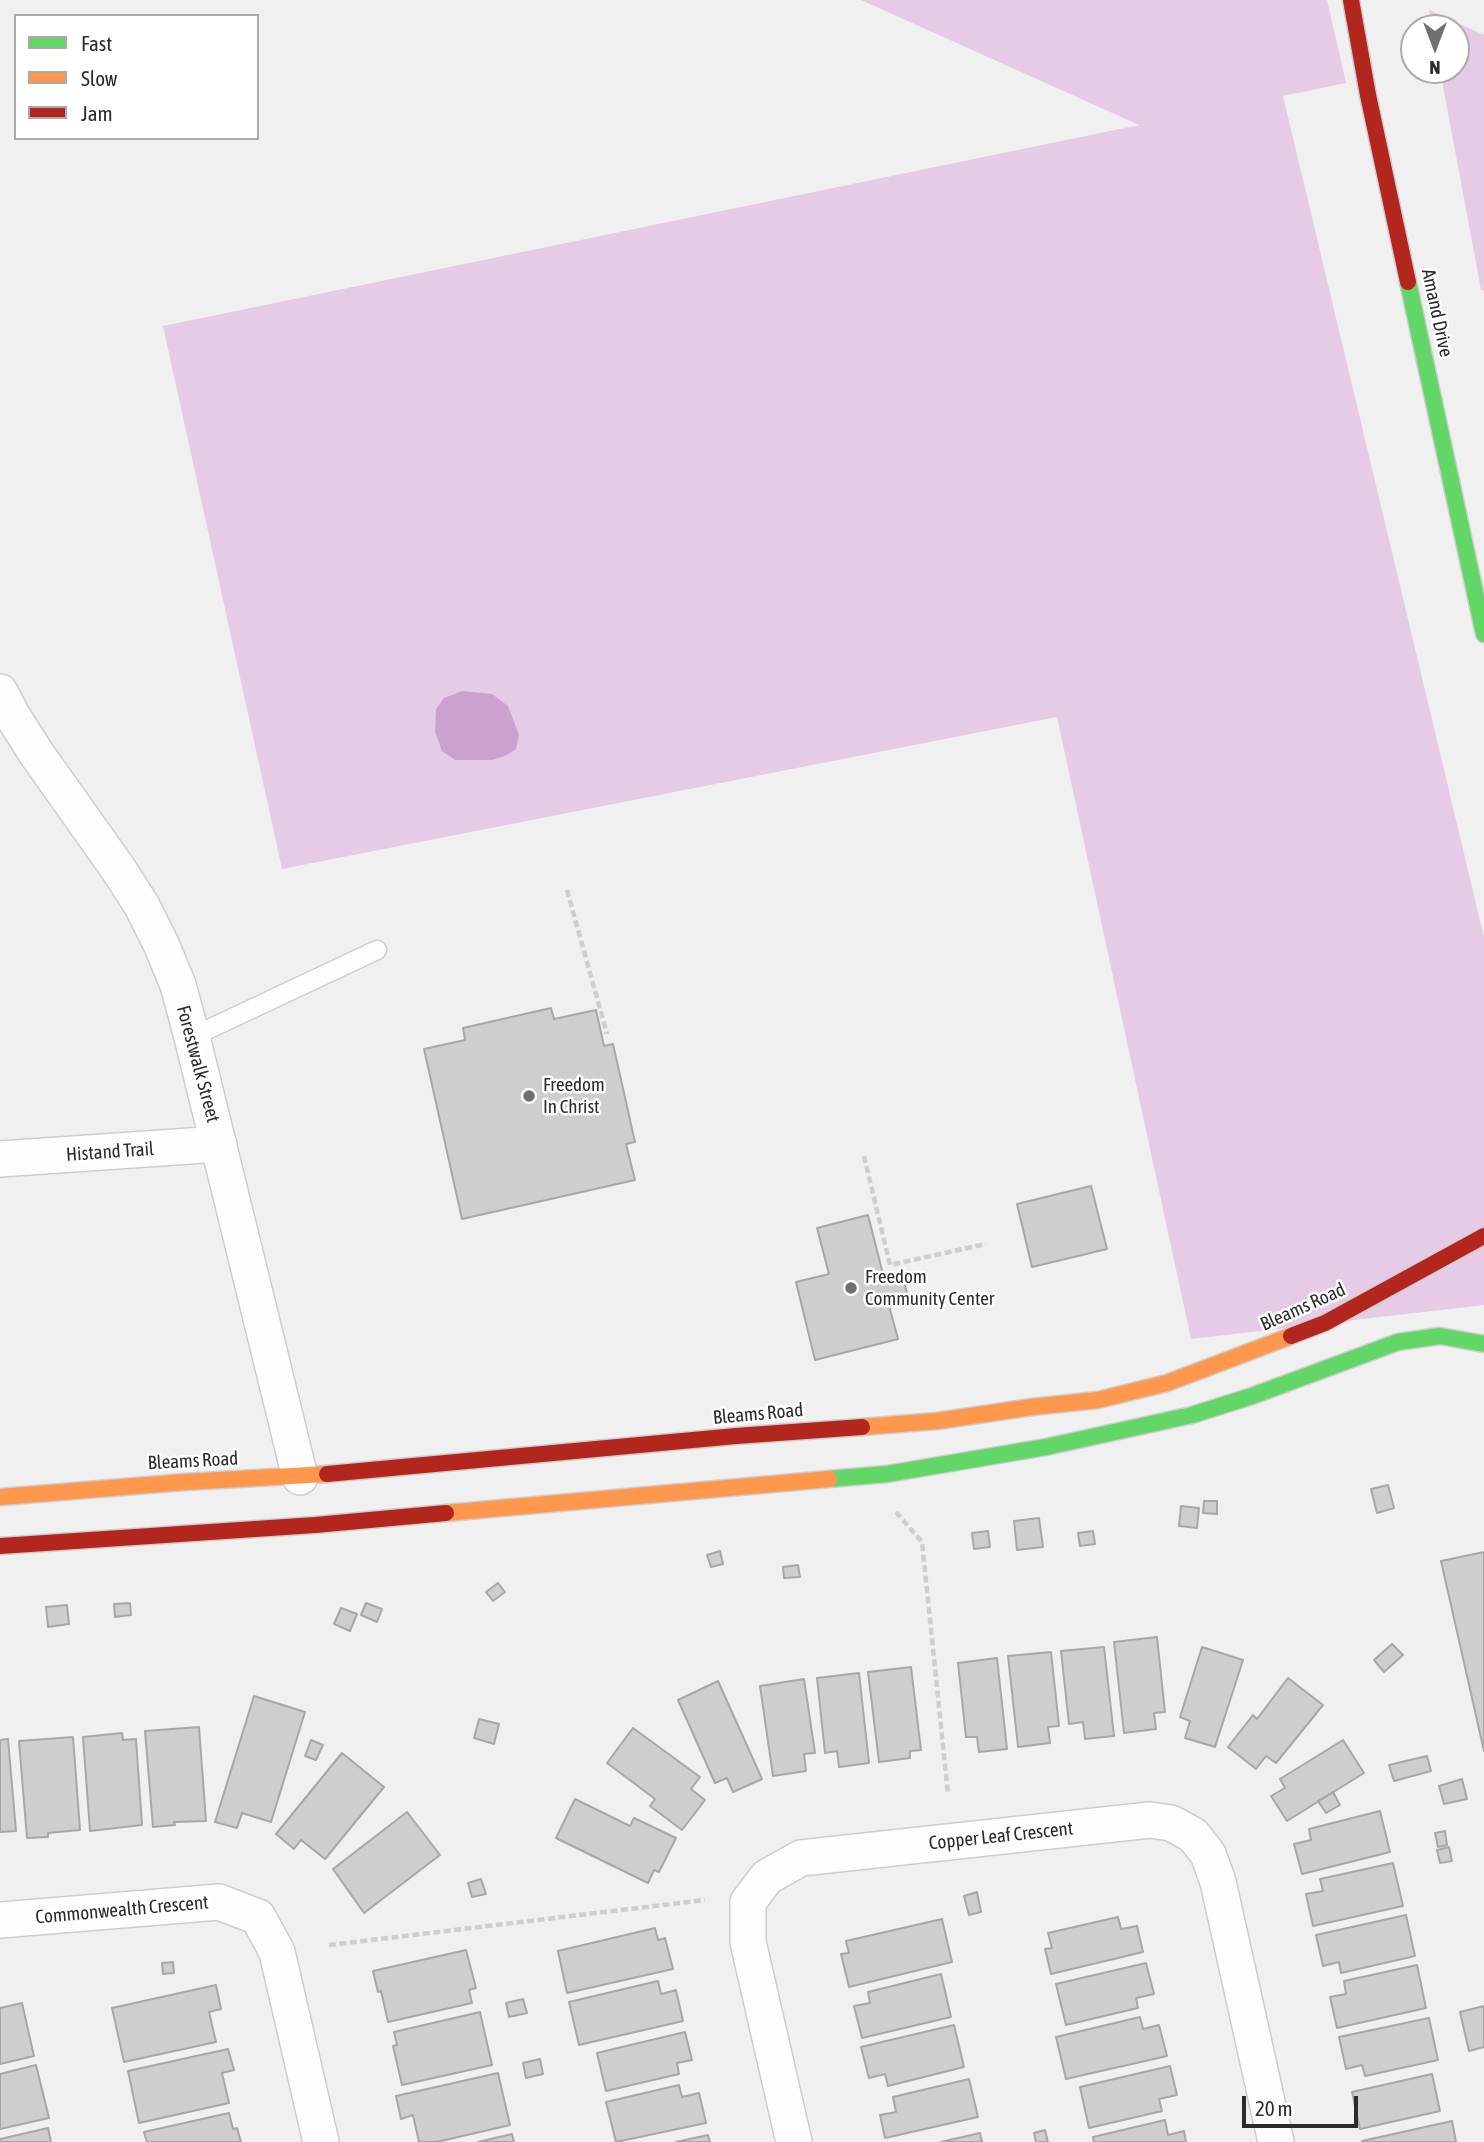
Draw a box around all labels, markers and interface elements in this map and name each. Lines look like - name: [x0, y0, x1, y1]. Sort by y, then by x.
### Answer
- legend: [14, 14, 259, 140]
- north arrow: [1400, 14, 1470, 84]
- text: Fast: [81, 31, 112, 55]
- text: N: [1429, 57, 1441, 79]
- text: Slow: [81, 66, 117, 90]
- text: Jam: [81, 101, 113, 125]
- street label: Amand Drive: [1417, 267, 1457, 359]
- street label: Forestwalk Street: [171, 1003, 225, 1125]
- place label: Freedom In Christ: [543, 1074, 605, 1118]
- marker: Freedom In Christ: [521, 1088, 537, 1104]
- street label: Histand Trail: [65, 1138, 155, 1166]
- place label: Freedom Community Center: [865, 1266, 994, 1310]
- street label: Bleams Road: [1257, 1278, 1349, 1336]
- marker: Freedom Community Center: [843, 1280, 859, 1296]
- street label: Bleams Road: [712, 1399, 804, 1429]
- street label: Bleams Road: [147, 1447, 239, 1475]
- street label: Copper Leaf Crescent: [928, 1817, 1074, 1855]
- street label: Commonwealth Crescent: [34, 1891, 210, 1929]
- scale bar: [1246, 2082, 1362, 2126]
- text: 20 m: [1255, 2096, 1293, 2120]

